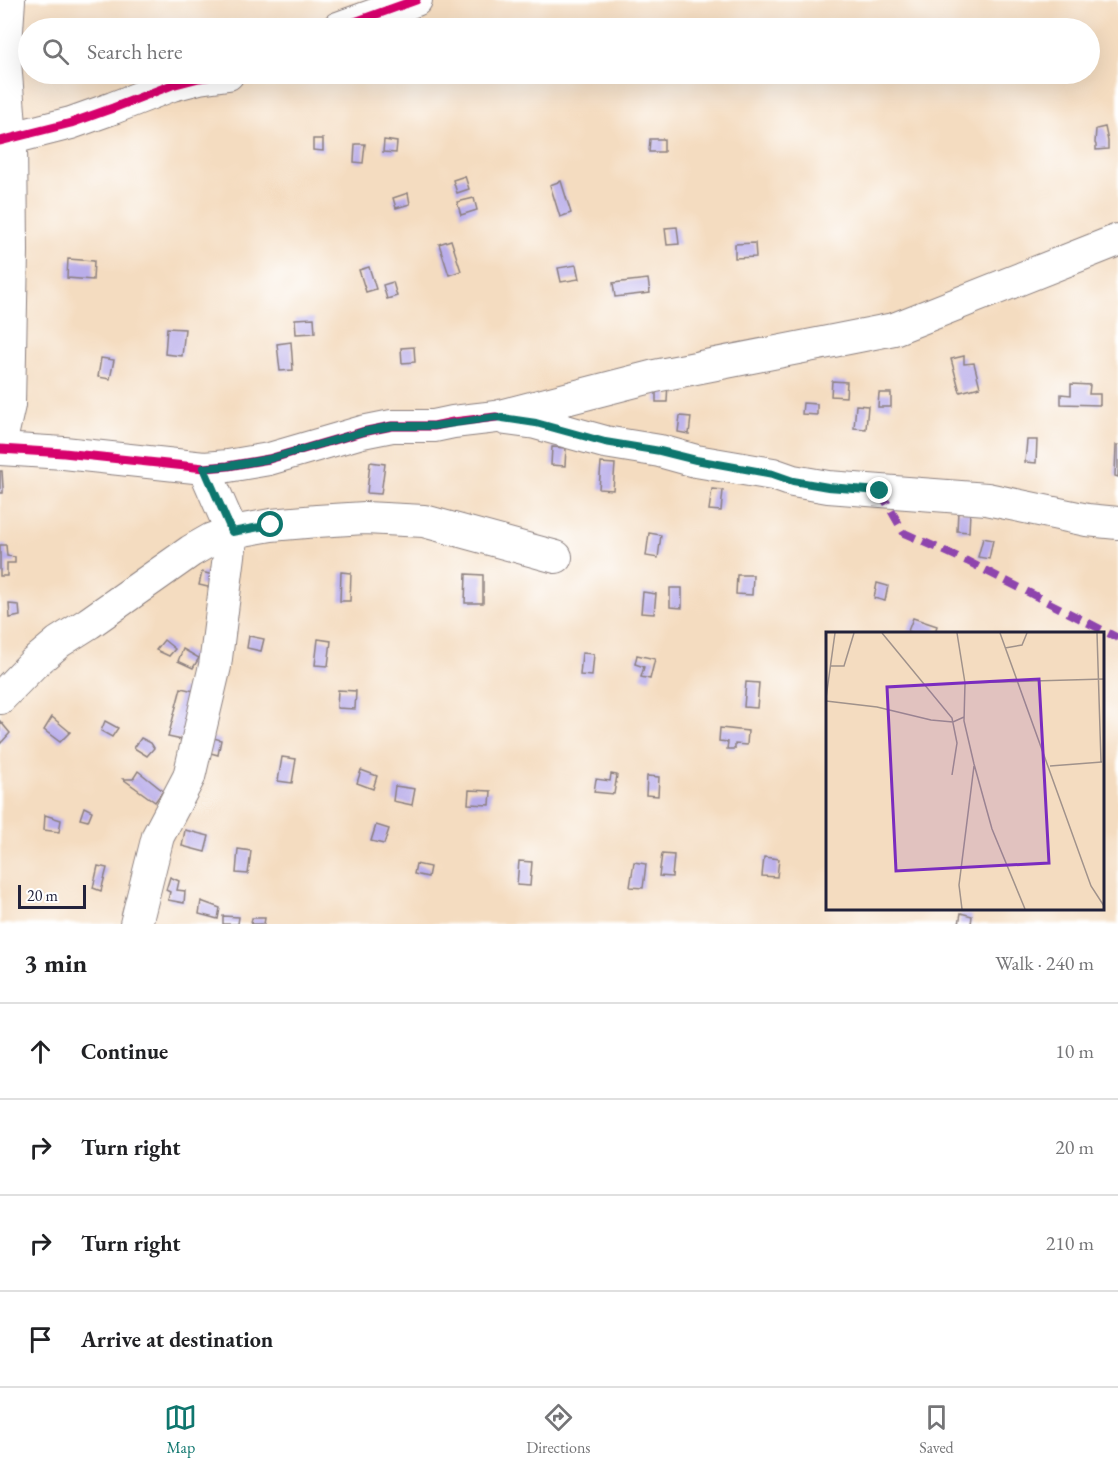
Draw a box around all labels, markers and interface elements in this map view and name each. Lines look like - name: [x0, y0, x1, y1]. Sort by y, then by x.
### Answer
- search box: [18, 18, 1100, 84]
- icon: search: [39, 35, 72, 68]
- text: Search here: [87, 37, 182, 66]
- route end: [866, 477, 892, 503]
- route start: [257, 511, 283, 537]
- inset map: [826, 632, 1103, 909]
- scale bar: [18, 882, 86, 910]
- text: 20 m: [27, 885, 58, 906]
- text: 3 min: [24, 946, 87, 980]
- text: Walk · 240 m: [995, 950, 1094, 976]
- icon: ahead: [24, 1035, 57, 1068]
- text: Continue: [81, 1037, 168, 1066]
- text: 10 m: [1055, 1038, 1094, 1064]
- icon: right: [24, 1131, 57, 1164]
- text: Turn right: [81, 1133, 180, 1162]
- text: 20 m: [1055, 1134, 1094, 1160]
- icon: right: [24, 1227, 57, 1260]
- text: Turn right: [81, 1229, 180, 1258]
- text: 210 m: [1046, 1230, 1094, 1256]
- icon: arrive: [24, 1323, 57, 1356]
- text: Arrive at destination: [81, 1325, 273, 1354]
- tab: Map: [164, 1401, 197, 1458]
- tab: Directions: [526, 1401, 591, 1458]
- tab: Saved: [919, 1401, 954, 1458]

